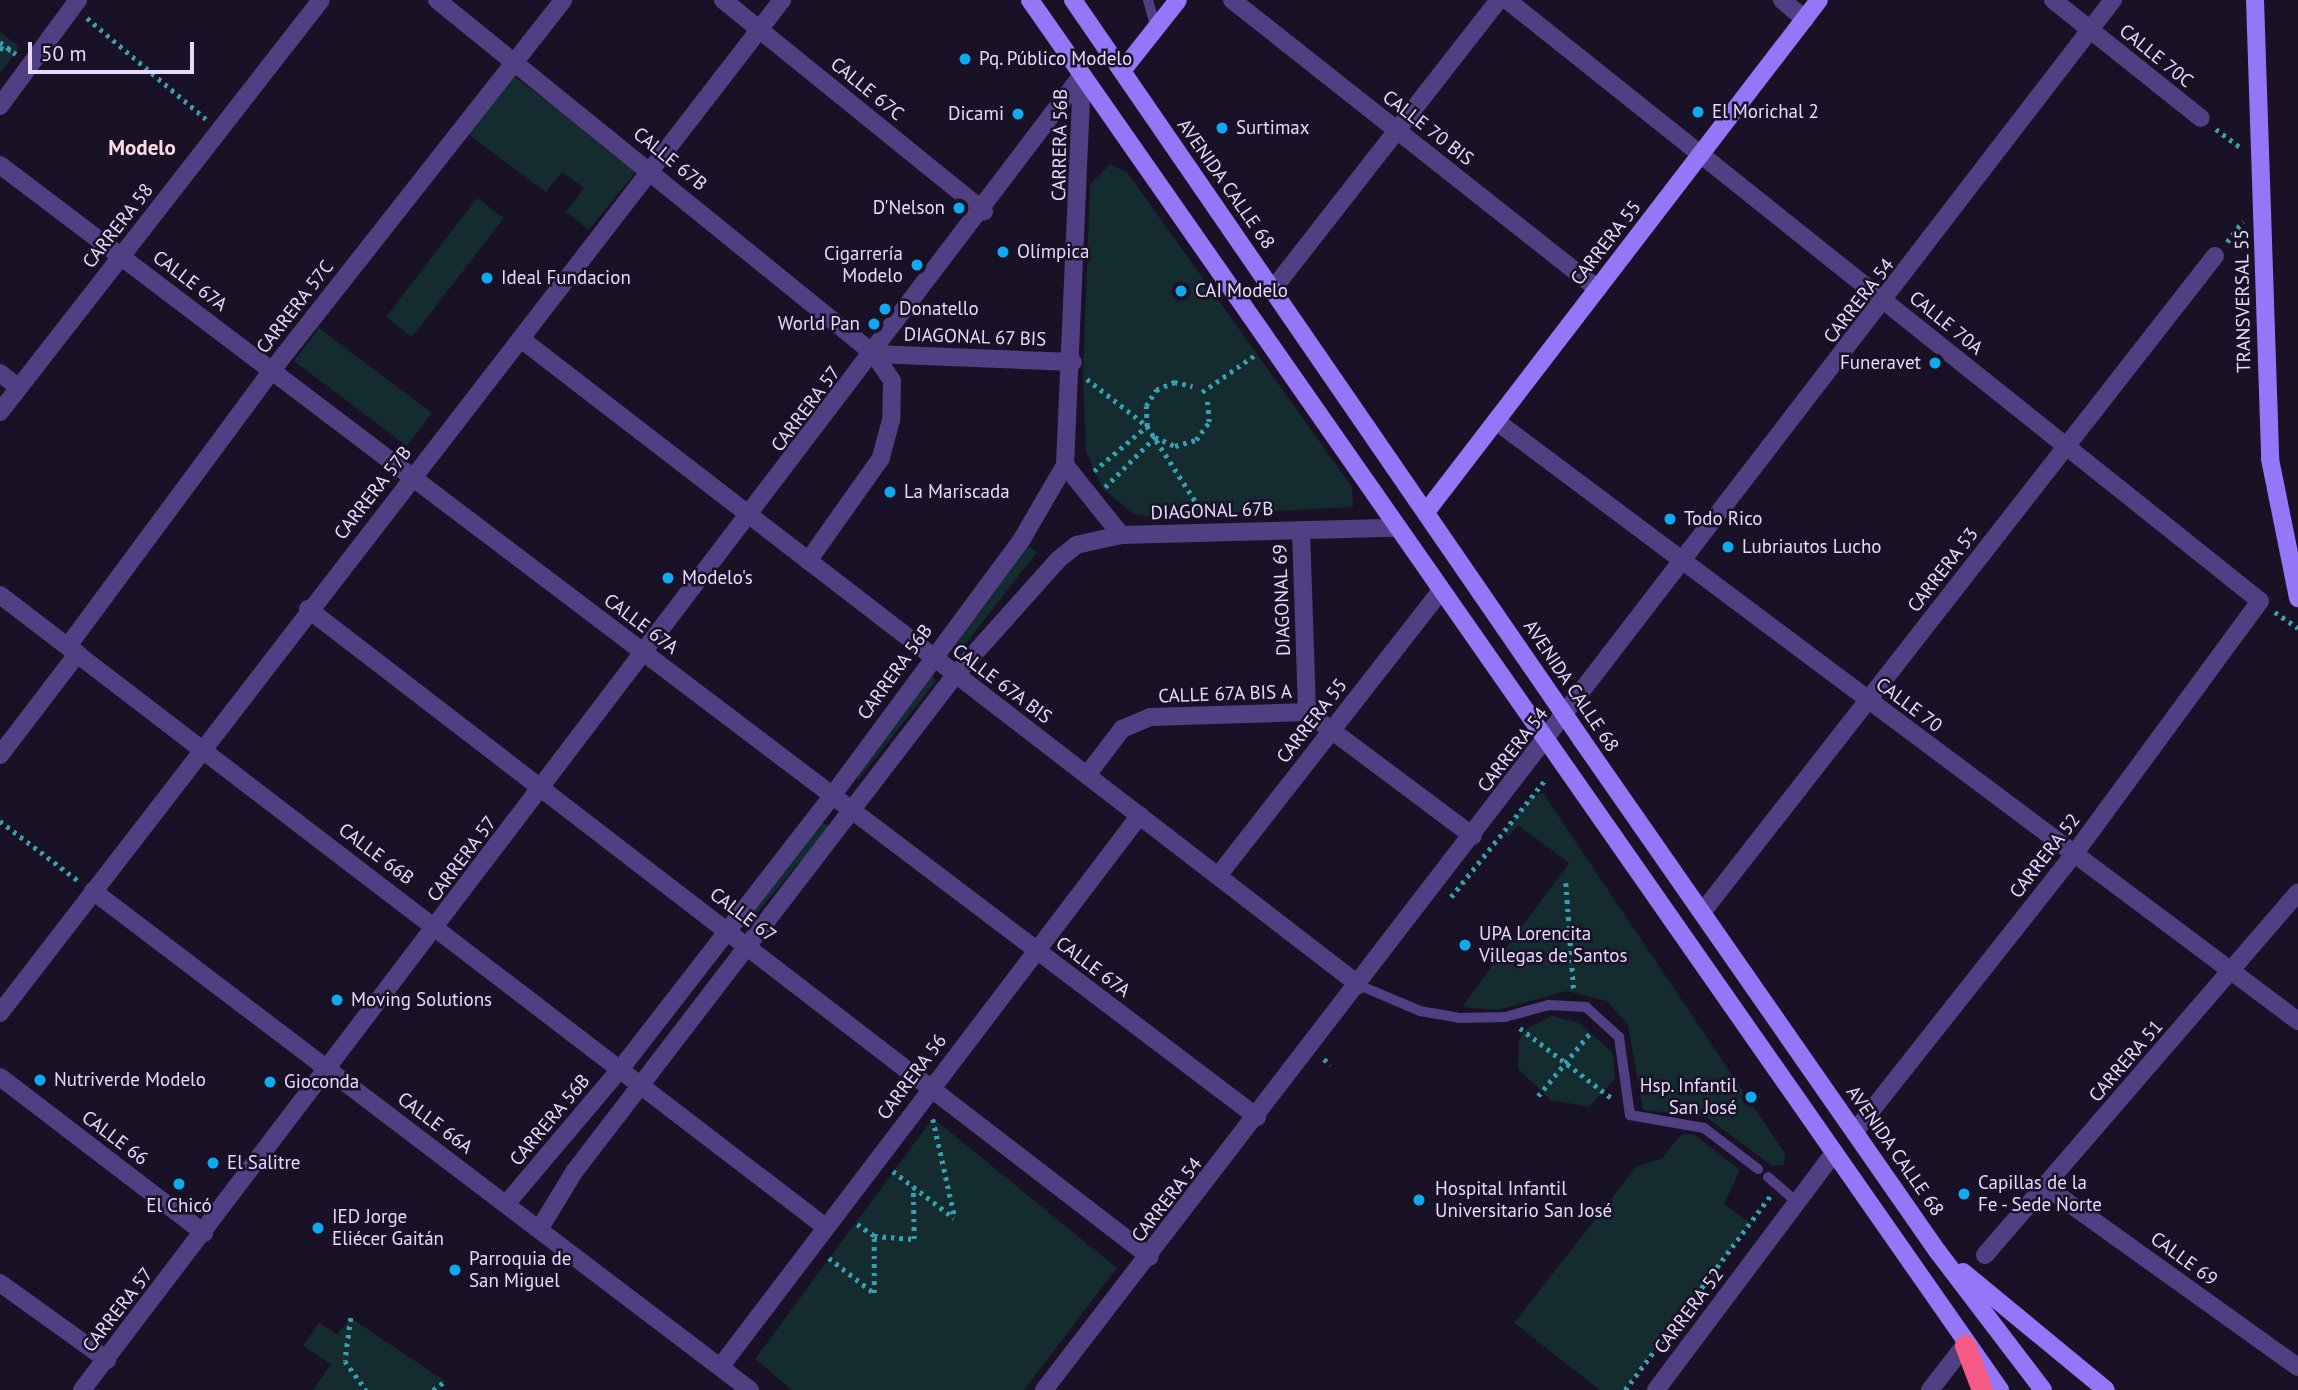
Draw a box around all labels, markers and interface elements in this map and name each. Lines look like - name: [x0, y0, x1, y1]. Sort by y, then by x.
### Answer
- street label: CALLE 70C: [2115, 19, 2197, 93]
- scale bar: [32, 28, 198, 72]
- text: 50 m: [41, 40, 87, 67]
- place label: Pq. Público Modelo: [979, 48, 1134, 70]
- marker: Pq. Público Modelo: [957, 51, 973, 67]
- street label: CALLE 67C: [826, 53, 908, 125]
- street label: CALLE 70 BIS: [1378, 86, 1478, 170]
- street label: CARRERA 56B: [1048, 88, 1072, 202]
- place label: El Morichal 2: [1712, 101, 1819, 123]
- place label: Dicami: [948, 103, 1004, 125]
- marker: El Morichal 2: [1690, 104, 1706, 120]
- marker: Dicami: [1010, 106, 1026, 122]
- street label: AVENIDA CALLE 68: [1172, 114, 1280, 254]
- place label: Surtimax: [1236, 117, 1310, 139]
- marker: Surtimax: [1214, 120, 1230, 136]
- street label: CALLE 67B: [629, 122, 711, 196]
- district label: Modelo: [108, 135, 176, 161]
- street label: CARRERA 58: [78, 179, 158, 273]
- street label: CARRERA 55: [1566, 196, 1646, 290]
- place label: D'Nelson: [873, 197, 945, 219]
- marker: D'Nelson: [951, 200, 967, 216]
- street label: TRANSVERSAL 55: [2230, 229, 2256, 373]
- place label: Olímpica: [1017, 241, 1089, 263]
- place label: Cigarrería Modelo: [824, 243, 903, 287]
- marker: Olímpica: [995, 244, 1011, 260]
- street label: CALLE 67A: [148, 246, 232, 316]
- street label: CARRERA 54: [1819, 254, 1899, 348]
- street label: CARRERA 57C: [251, 256, 339, 358]
- marker: Cigarrería Modelo: [909, 257, 925, 273]
- place label: Ideal Fundacion: [501, 267, 631, 289]
- marker: Ideal Fundacion: [479, 270, 495, 286]
- place label: CAI Modelo: [1195, 280, 1288, 302]
- marker: CAI Modelo: [1173, 283, 1189, 299]
- street label: CALLE 70A: [1905, 286, 1987, 360]
- place label: Donatello: [899, 298, 979, 320]
- marker: Donatello: [877, 301, 893, 317]
- place label: World Pan: [778, 313, 860, 335]
- marker: World Pan: [866, 316, 882, 332]
- street label: DIAGONAL 67 BIS: [902, 323, 1048, 351]
- place label: Funeravet: [1840, 352, 1921, 374]
- marker: Funeravet: [1927, 355, 1943, 371]
- street label: CARRERA 57: [766, 361, 846, 457]
- street label: CARRERA 57B: [329, 441, 417, 545]
- place label: La Mariscada: [904, 481, 1010, 503]
- marker: La Mariscada: [882, 484, 898, 500]
- street label: DIAGONAL 67B: [1150, 497, 1274, 525]
- place label: Todo Rico: [1684, 508, 1762, 530]
- marker: Todo Rico: [1662, 511, 1678, 527]
- street label: CARRERA 53: [1903, 523, 1983, 617]
- place label: Lubriautos Lucho: [1742, 536, 1881, 558]
- marker: Lubriautos Lucho: [1720, 539, 1736, 555]
- street label: DIAGONAL 69: [1269, 543, 1295, 657]
- place label: Modelo's: [682, 567, 753, 589]
- marker: Modelo's: [660, 570, 676, 586]
- street label: CALLE 67A: [599, 589, 683, 659]
- street label: AVENIDA CALLE 68: [1518, 615, 1624, 757]
- street label: CARRERA 56B: [853, 620, 937, 724]
- street label: CALLE 67A BIS: [948, 639, 1056, 729]
- street label: CALLE 70: [1871, 673, 1947, 737]
- street label: CARRERA 55: [1272, 674, 1352, 768]
- street label: CALLE 67A BIS A: [1157, 680, 1293, 708]
- street label: CARRERA 54: [1473, 703, 1553, 797]
- street label: CARRERA 52: [2005, 809, 2085, 903]
- street label: CARRERA 57: [422, 811, 502, 907]
- street label: CALLE 66B: [334, 818, 418, 890]
- street label: CALLE 67: [705, 883, 781, 947]
- place label: UPA Lorencita Villegas de Santos: [1479, 923, 1627, 967]
- street label: CALLE 67A: [1051, 932, 1135, 1002]
- marker: UPA Lorencita Villegas de Santos: [1457, 937, 1473, 953]
- place label: Moving Solutions: [351, 989, 492, 1011]
- marker: Moving Solutions: [329, 992, 345, 1008]
- street label: CARRERA 51: [2084, 1015, 2168, 1107]
- street label: CARRERA 56: [872, 1029, 952, 1125]
- place label: Nutriverde Modelo: [54, 1069, 206, 1091]
- street label: CARRERA 56B: [505, 1069, 595, 1171]
- place label: Gioconda: [284, 1071, 359, 1093]
- marker: Nutriverde Modelo: [32, 1072, 48, 1088]
- marker: Gioconda: [262, 1074, 278, 1090]
- place label: Hsp. Infantil San José: [1638, 1075, 1737, 1119]
- street label: AVENIDA CALLE 68: [1841, 1081, 1949, 1221]
- street label: CALLE 66A: [393, 1087, 477, 1159]
- marker: Hsp. Infantil San José: [1743, 1089, 1759, 1105]
- street label: CALLE 66: [77, 1106, 153, 1170]
- place label: El Salitre: [227, 1152, 301, 1174]
- street label: CARRERA 54: [1127, 1153, 1207, 1247]
- marker: El Salitre: [205, 1155, 221, 1171]
- place label: Capillas de la Fe - Sede Norte: [1978, 1172, 2105, 1216]
- marker: El Chicó: [171, 1176, 187, 1192]
- place label: Hospital Infantil Universitario San José: [1435, 1178, 1612, 1222]
- marker: Capillas de la Fe - Sede Norte: [1956, 1186, 1972, 1202]
- marker: Hospital Infantil Universitario San José: [1409, 1190, 1429, 1210]
- place label: El Chicó: [146, 1195, 212, 1217]
- place label: IED Jorge Eliécer Gaitán: [332, 1206, 444, 1250]
- marker: IED Jorge Eliécer Gaitán: [310, 1220, 326, 1236]
- street label: CALLE 69: [2146, 1227, 2222, 1291]
- place label: Parroquia de San Miguel: [469, 1248, 571, 1292]
- marker: Parroquia de San Miguel: [447, 1262, 463, 1278]
- street label: CARRERA 57: [78, 1263, 158, 1357]
- street label: CARRERA 52: [1649, 1263, 1729, 1359]

